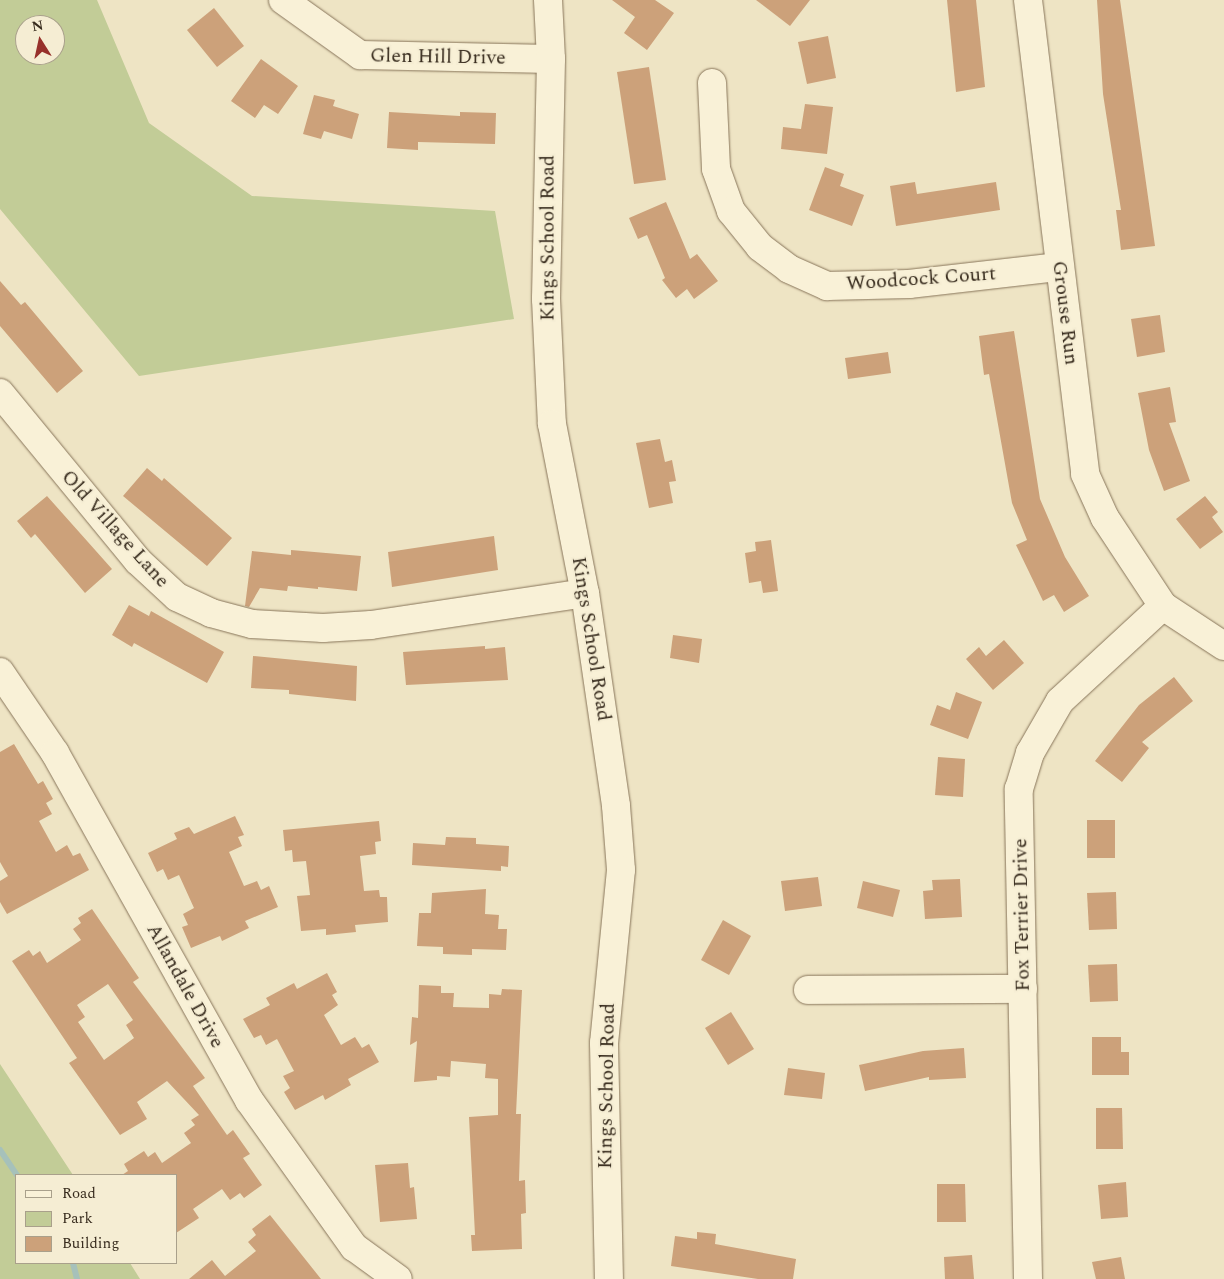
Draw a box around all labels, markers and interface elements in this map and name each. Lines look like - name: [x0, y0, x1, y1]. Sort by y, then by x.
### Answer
- text: N: [30, 14, 45, 37]
- north arrow: [15, 15, 65, 65]
- street label: Glen Hill Drive: [370, 44, 506, 70]
- street label: Kings School Road: [536, 155, 560, 321]
- street label: Grouse Run: [1047, 260, 1083, 366]
- street label: Woodcock Court: [845, 262, 997, 296]
- street label: Old Village Lane: [56, 465, 174, 593]
- street label: Kings School Road: [566, 555, 616, 723]
- street label: Fox Terrier Drive: [1009, 838, 1035, 992]
- street label: Allandale Drive: [141, 920, 229, 1052]
- street label: Kings School Road: [594, 1003, 620, 1169]
- legend: [15, 1174, 178, 1264]
- text: Road: [62, 1182, 96, 1205]
- text: Park: [62, 1207, 93, 1230]
- text: Building: [62, 1232, 119, 1255]

